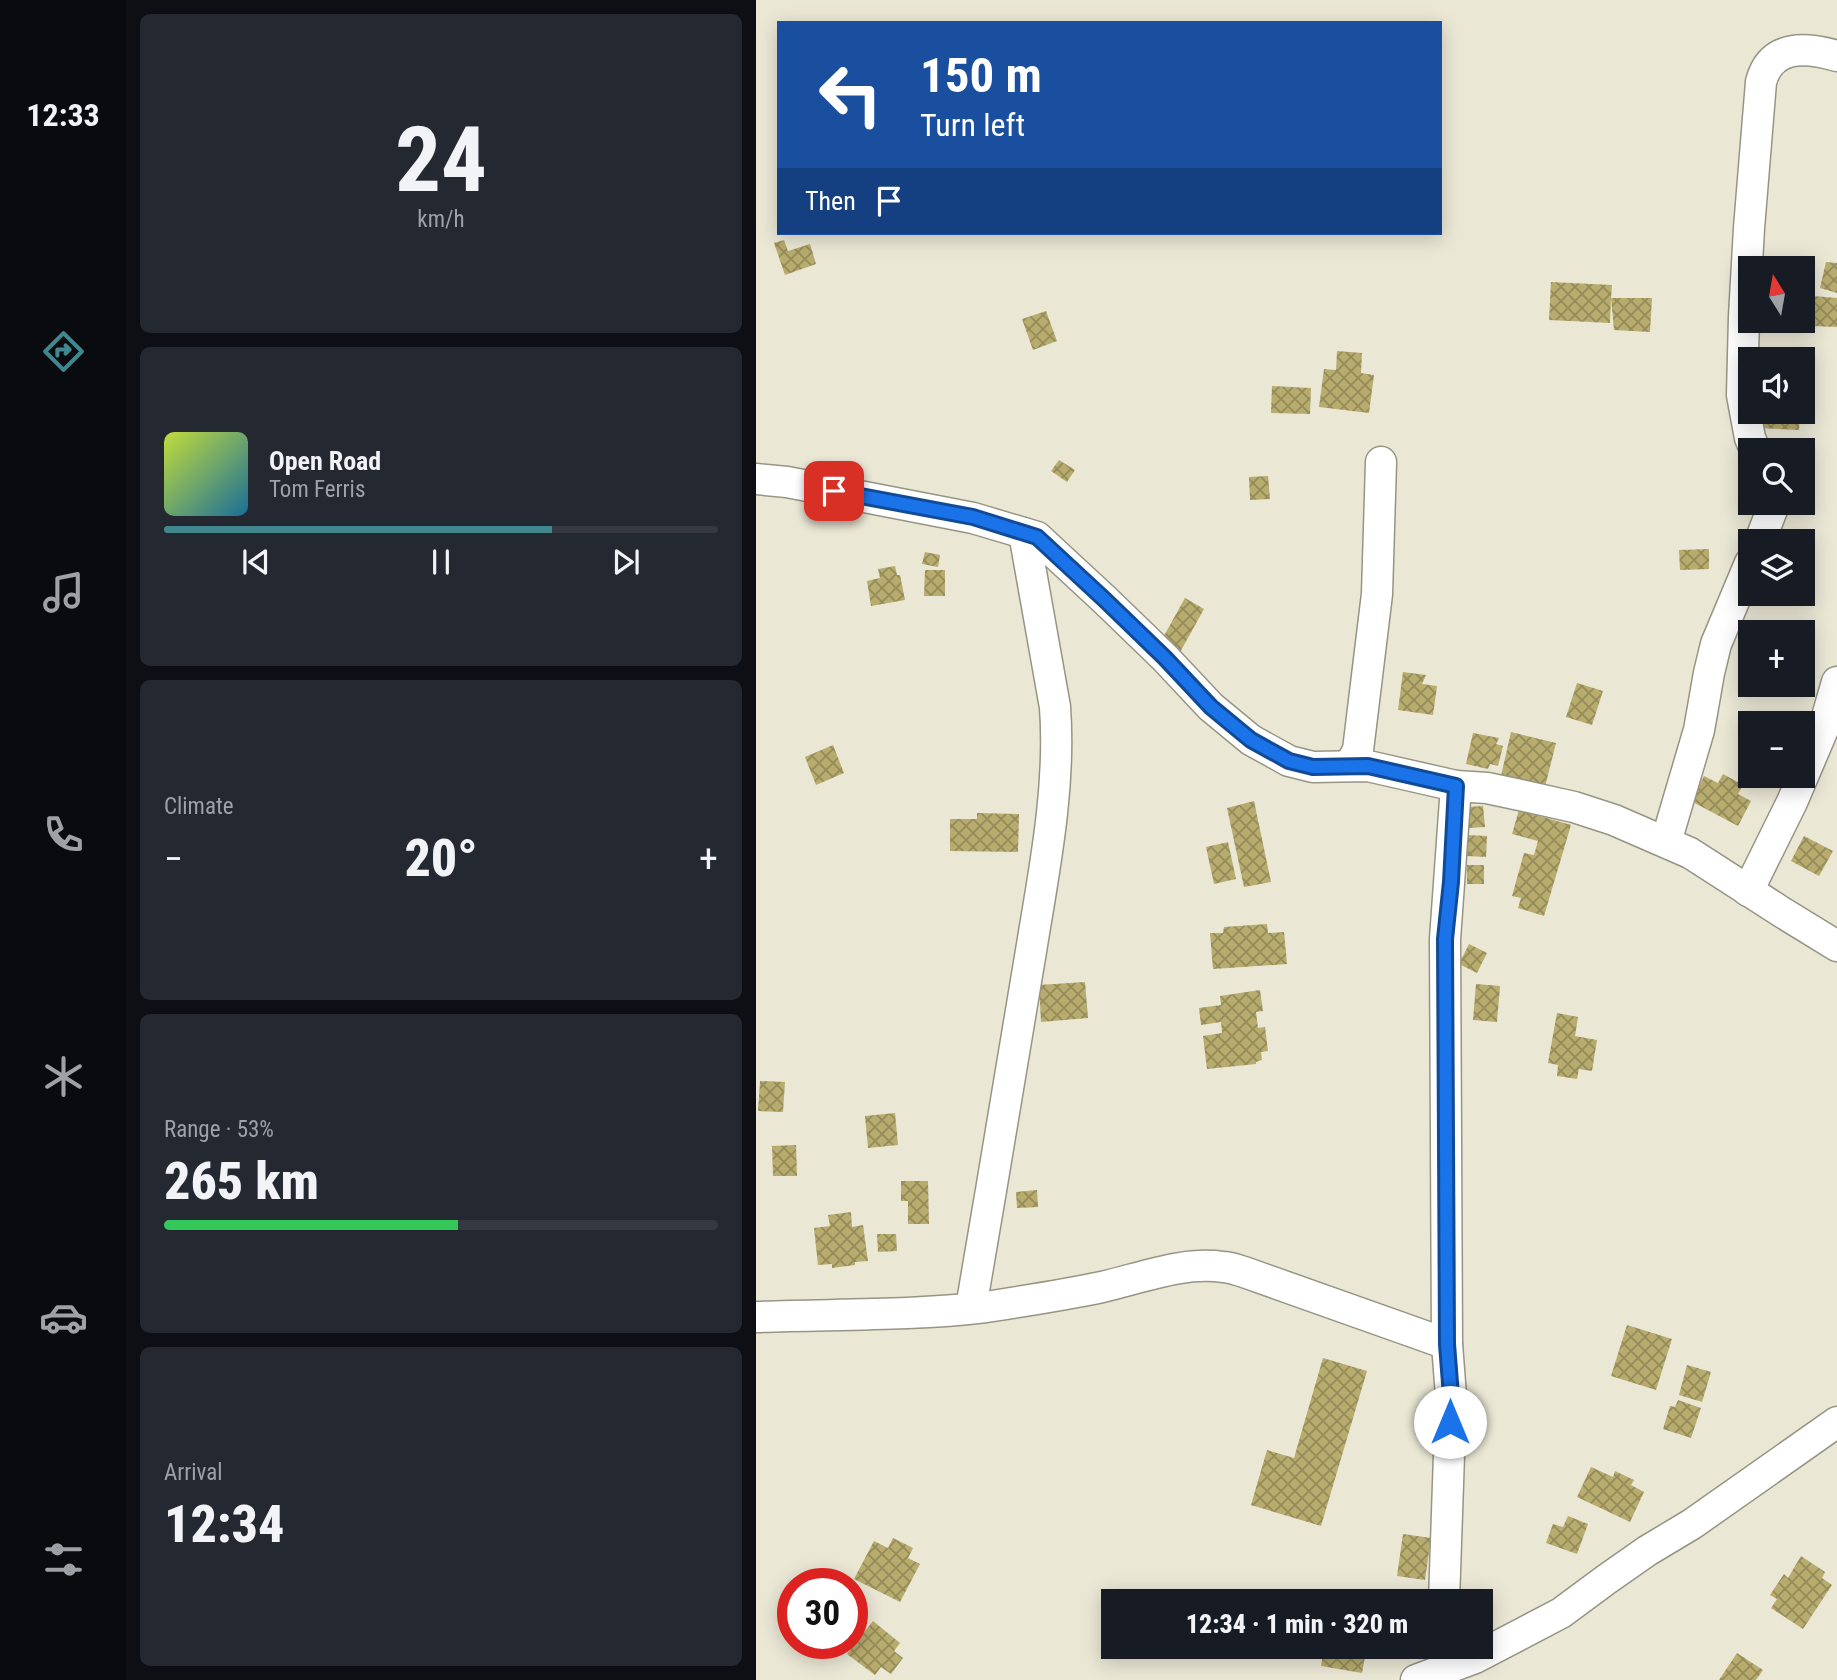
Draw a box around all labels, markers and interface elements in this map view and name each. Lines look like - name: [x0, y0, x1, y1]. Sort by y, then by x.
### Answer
- text: 150 m: [920, 47, 1042, 104]
- icon: left: [805, 49, 896, 140]
- text: 12:33: [26, 96, 100, 134]
- text: Turn left: [920, 106, 1025, 144]
- text: 24: [395, 107, 487, 213]
- icon: arrive: [870, 182, 908, 220]
- text: Then: [805, 186, 856, 216]
- text: km/h: [417, 206, 465, 233]
- north arrow: [1738, 256, 1815, 332]
- map controls: [1738, 256, 1815, 788]
- icon: directions: [39, 327, 88, 376]
- button: sound: [1738, 347, 1815, 424]
- button: search: [1738, 438, 1815, 515]
- text: Open Road: [269, 446, 381, 476]
- pin: [804, 461, 864, 521]
- icon: arrive: [815, 472, 853, 510]
- text: Tom Ferris: [269, 476, 365, 503]
- button: layers: [1738, 529, 1815, 606]
- icon: previous: [237, 543, 275, 581]
- icon: pause: [422, 543, 460, 581]
- icon: next: [607, 543, 645, 581]
- icon: music: [39, 568, 88, 617]
- button: +: [1738, 620, 1815, 697]
- button: −: [1738, 711, 1815, 788]
- text: Climate: [164, 793, 234, 820]
- icon: phone: [39, 810, 88, 859]
- text: 20°: [404, 828, 478, 889]
- text: −: [164, 837, 183, 881]
- text: +: [699, 837, 718, 881]
- icon: climate: [39, 1052, 88, 1101]
- text: Range · 53%: [164, 1116, 274, 1143]
- text: 265 km: [164, 1151, 319, 1212]
- icon: car: [39, 1293, 88, 1342]
- position arrow: [1413, 1385, 1487, 1459]
- text: Arrival: [164, 1459, 223, 1486]
- text: 12:34: [164, 1494, 284, 1555]
- icon: filters: [39, 1535, 88, 1584]
- speed limit sign: 30: [777, 1568, 868, 1659]
- text: 12:34 · 1 min · 320 m: [1186, 1609, 1408, 1639]

